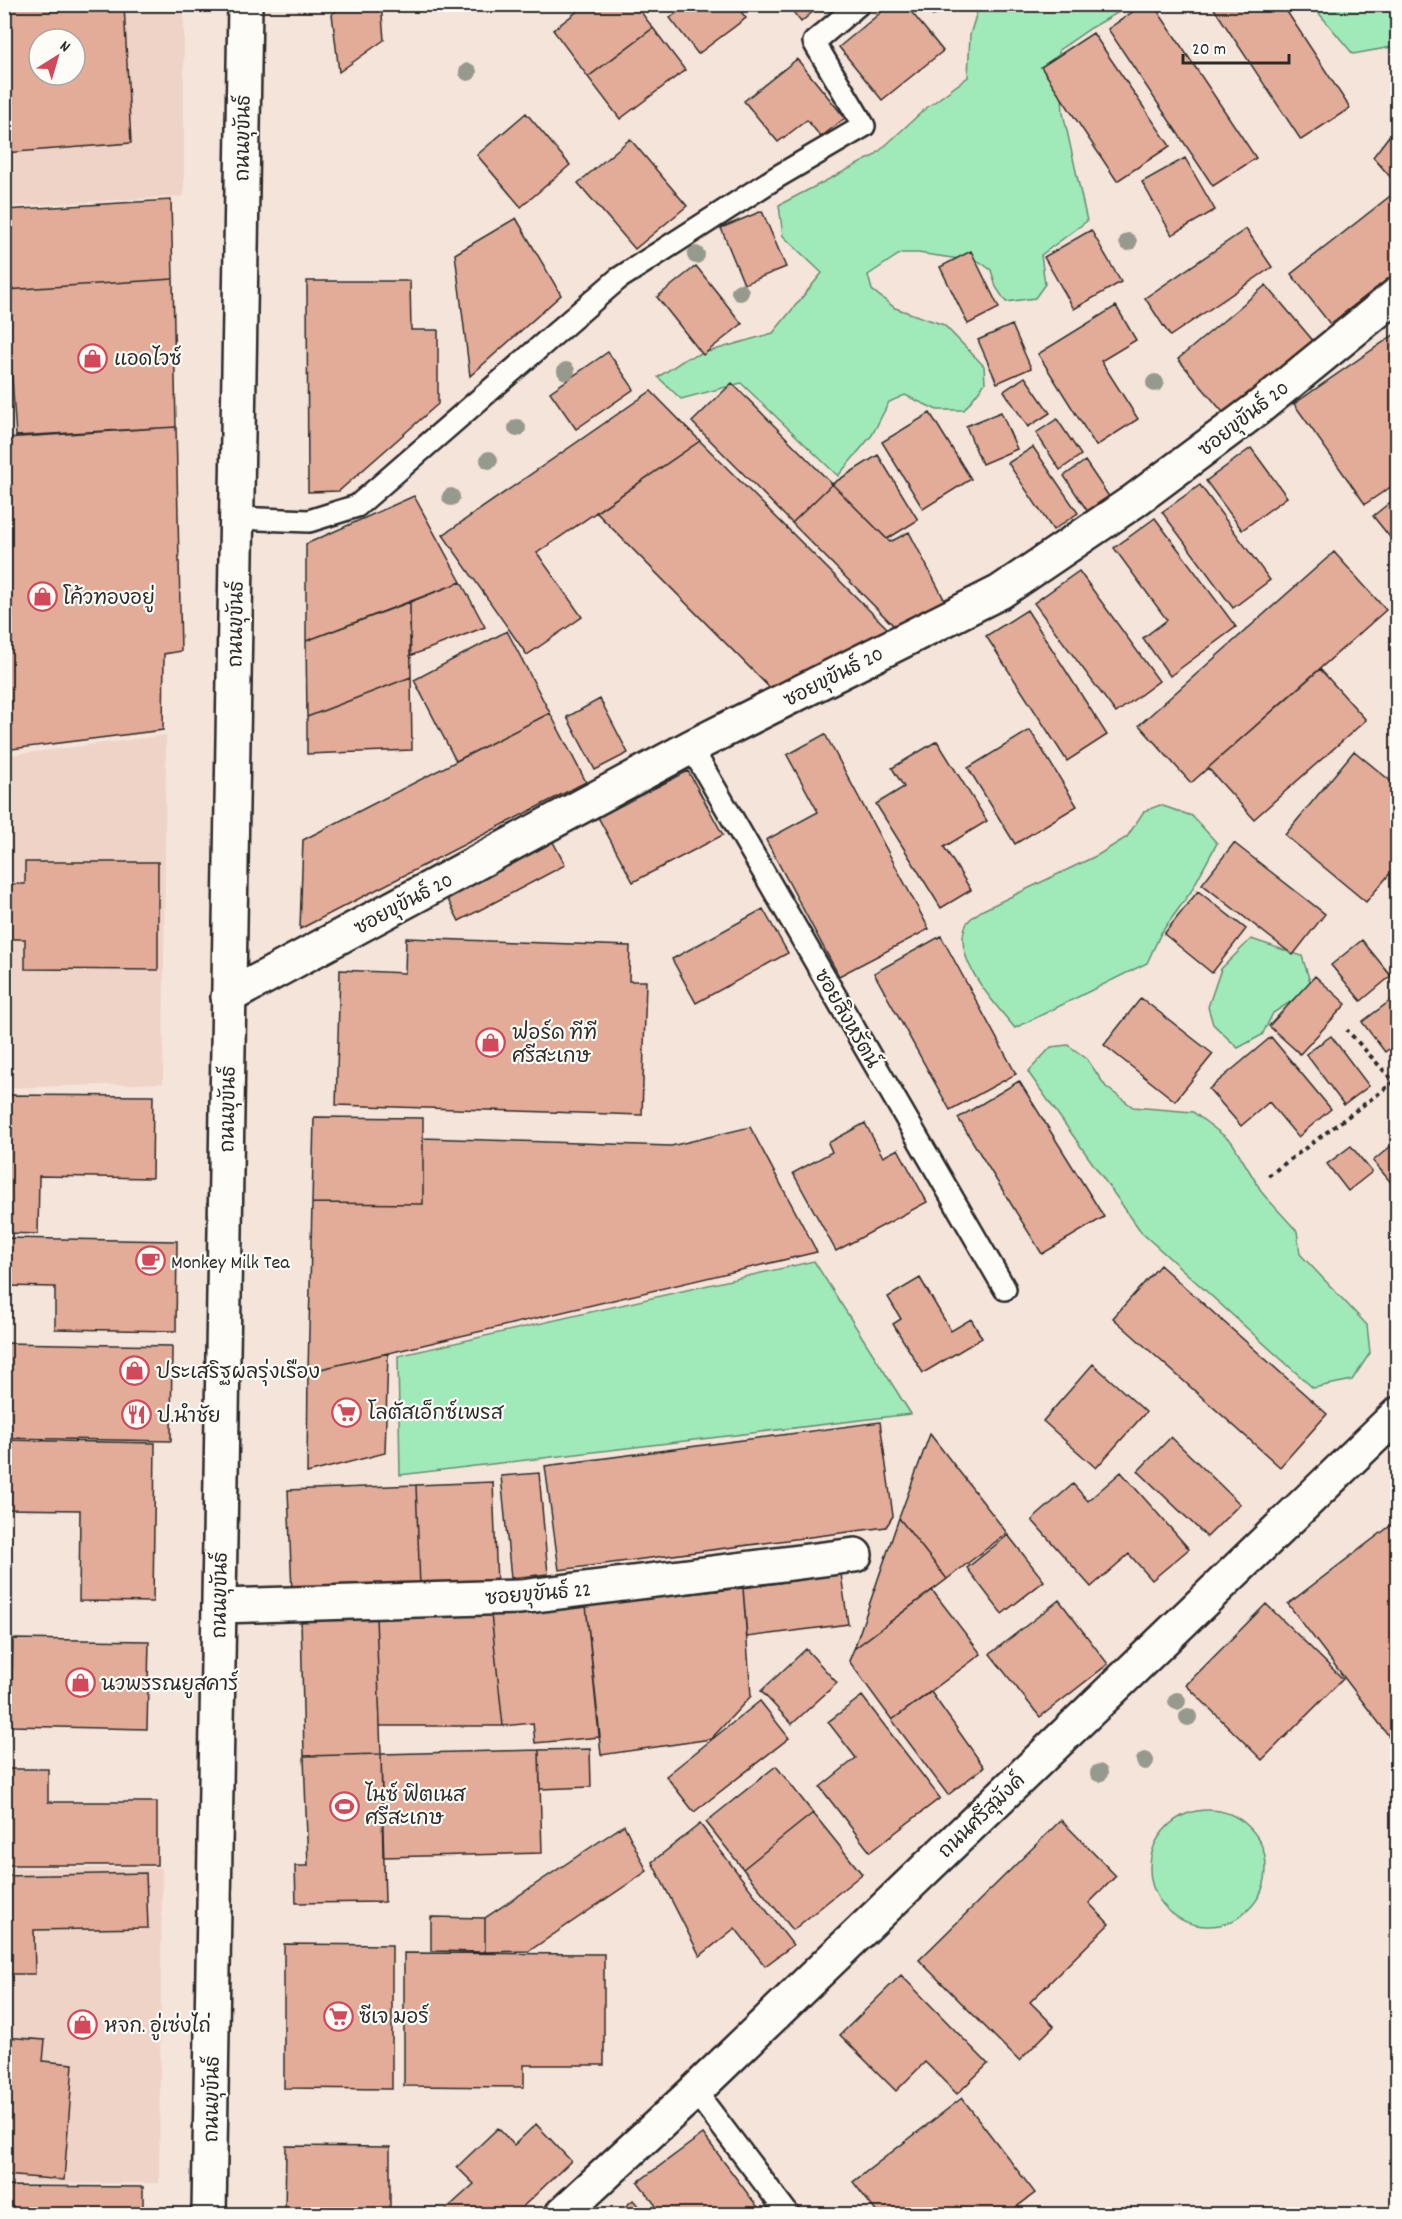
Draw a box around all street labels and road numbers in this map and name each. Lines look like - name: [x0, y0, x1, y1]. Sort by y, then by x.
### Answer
- street label: ถนนขุขันธ์: [228, 94, 260, 182]
- street label: ซอยขุขันธ์ 20: [1192, 374, 1296, 465]
- street label: ถนนขุขันธ์: [221, 580, 253, 668]
- street label: ซอยขุขันธ์ 20: [779, 640, 889, 716]
- street label: ซอยขุขันธ์ 20: [349, 866, 459, 943]
- street label: ซอยสิงหรัตน์: [806, 964, 887, 1074]
- street label: ถนนขุขันธ์: [213, 1065, 245, 1153]
- street label: ถนนขุขันธ์: [205, 1551, 237, 1639]
- street label: ซอยขุขันธ์ 22: [484, 1575, 592, 1615]
- street label: ถนนศรีสุมังค์: [932, 1767, 1033, 1866]
- street label: ถนนขุขันธ์: [197, 2055, 229, 2143]

